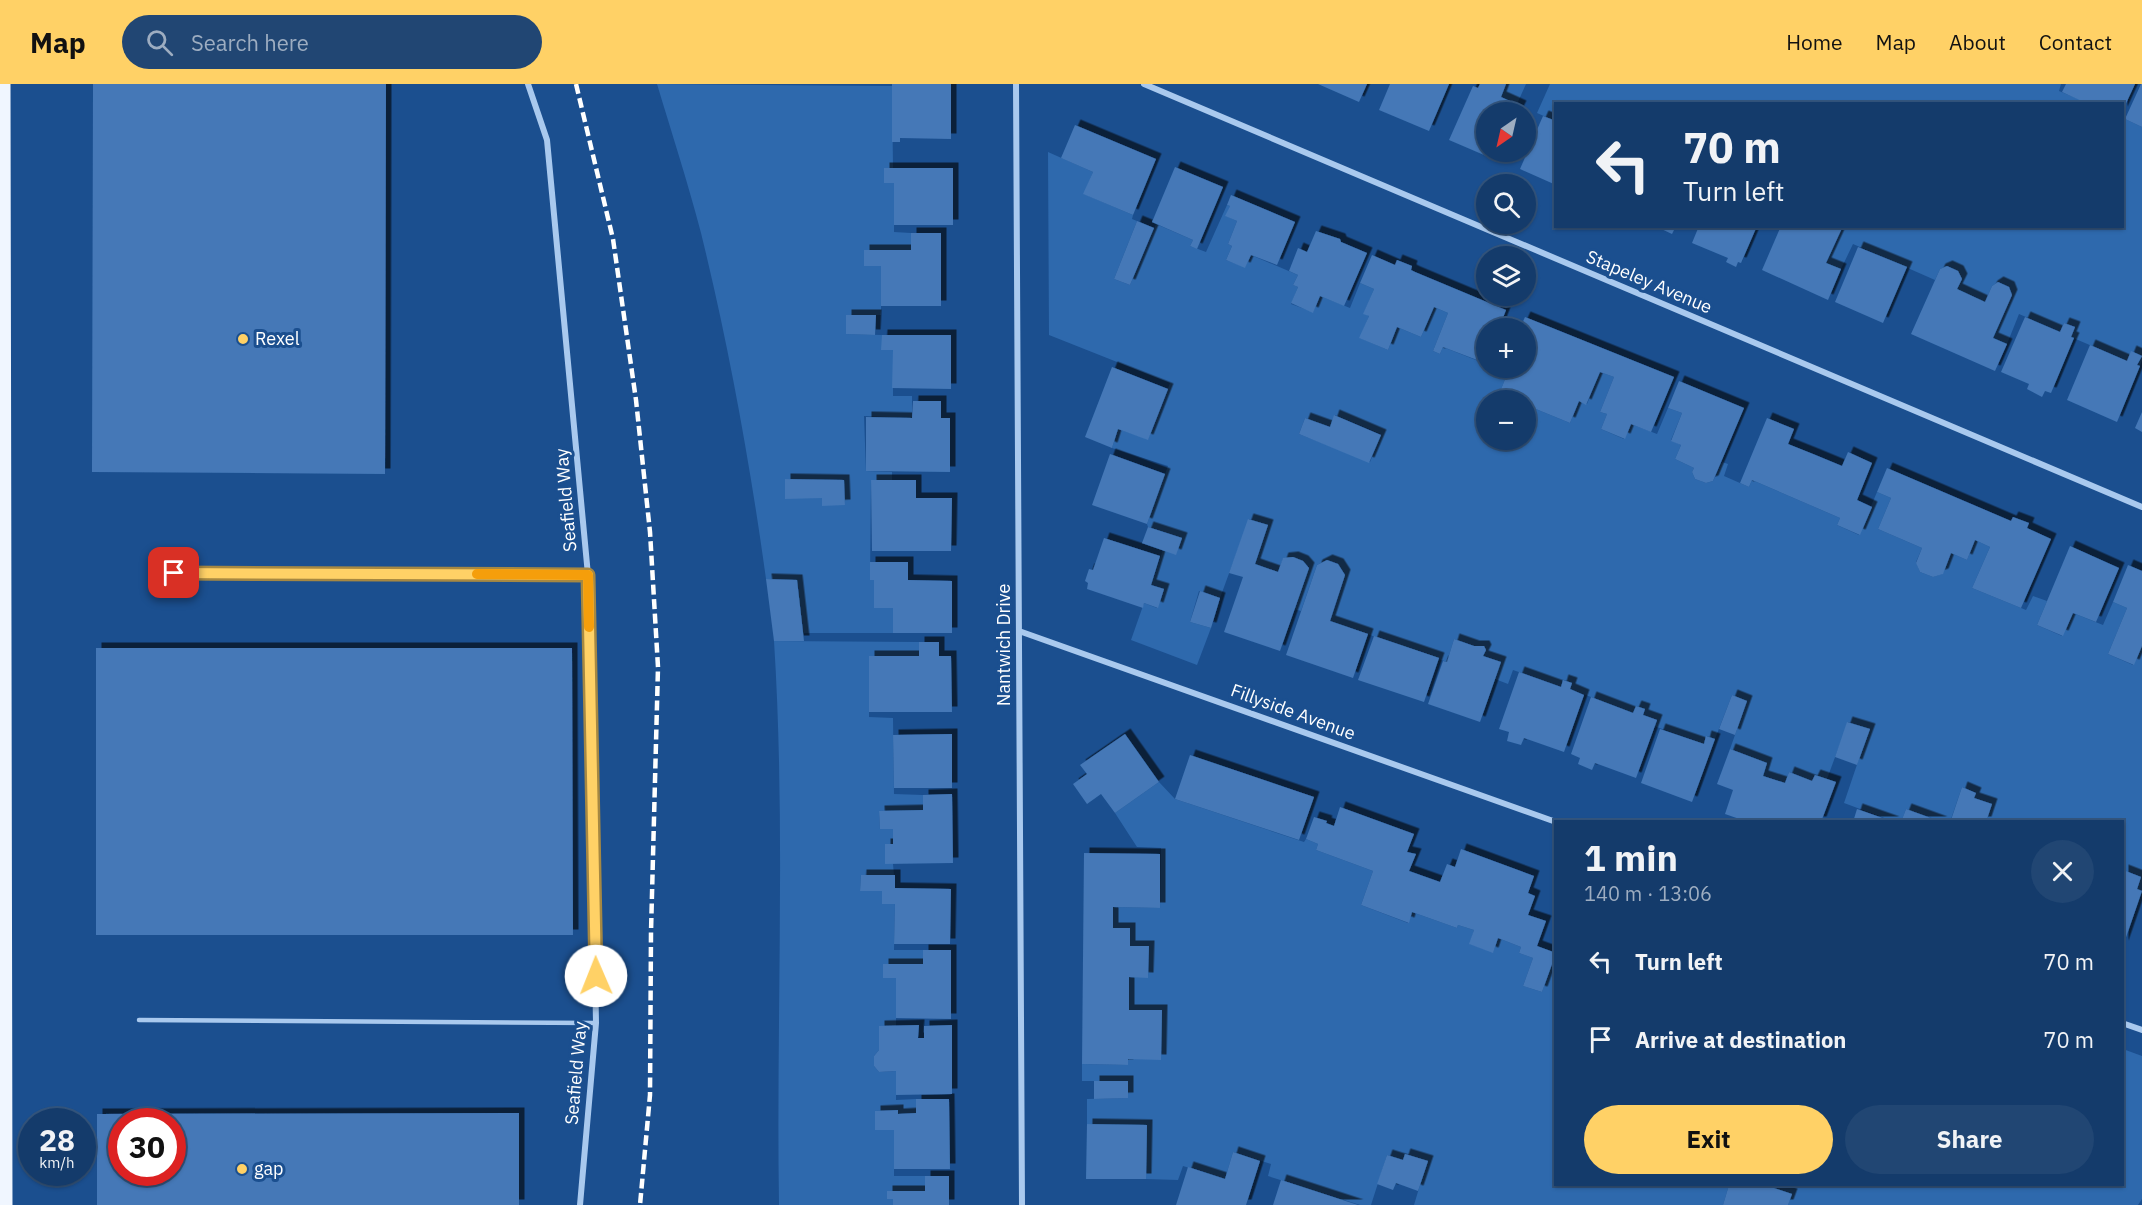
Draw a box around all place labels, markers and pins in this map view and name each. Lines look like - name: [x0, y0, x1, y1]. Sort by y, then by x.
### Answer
- place label: Rexel: [255, 327, 300, 350]
- marker: Rexel: [236, 332, 250, 346]
- pin: [148, 547, 199, 598]
- place label: gap: [254, 1157, 284, 1180]
- marker: gap: [235, 1162, 249, 1176]

